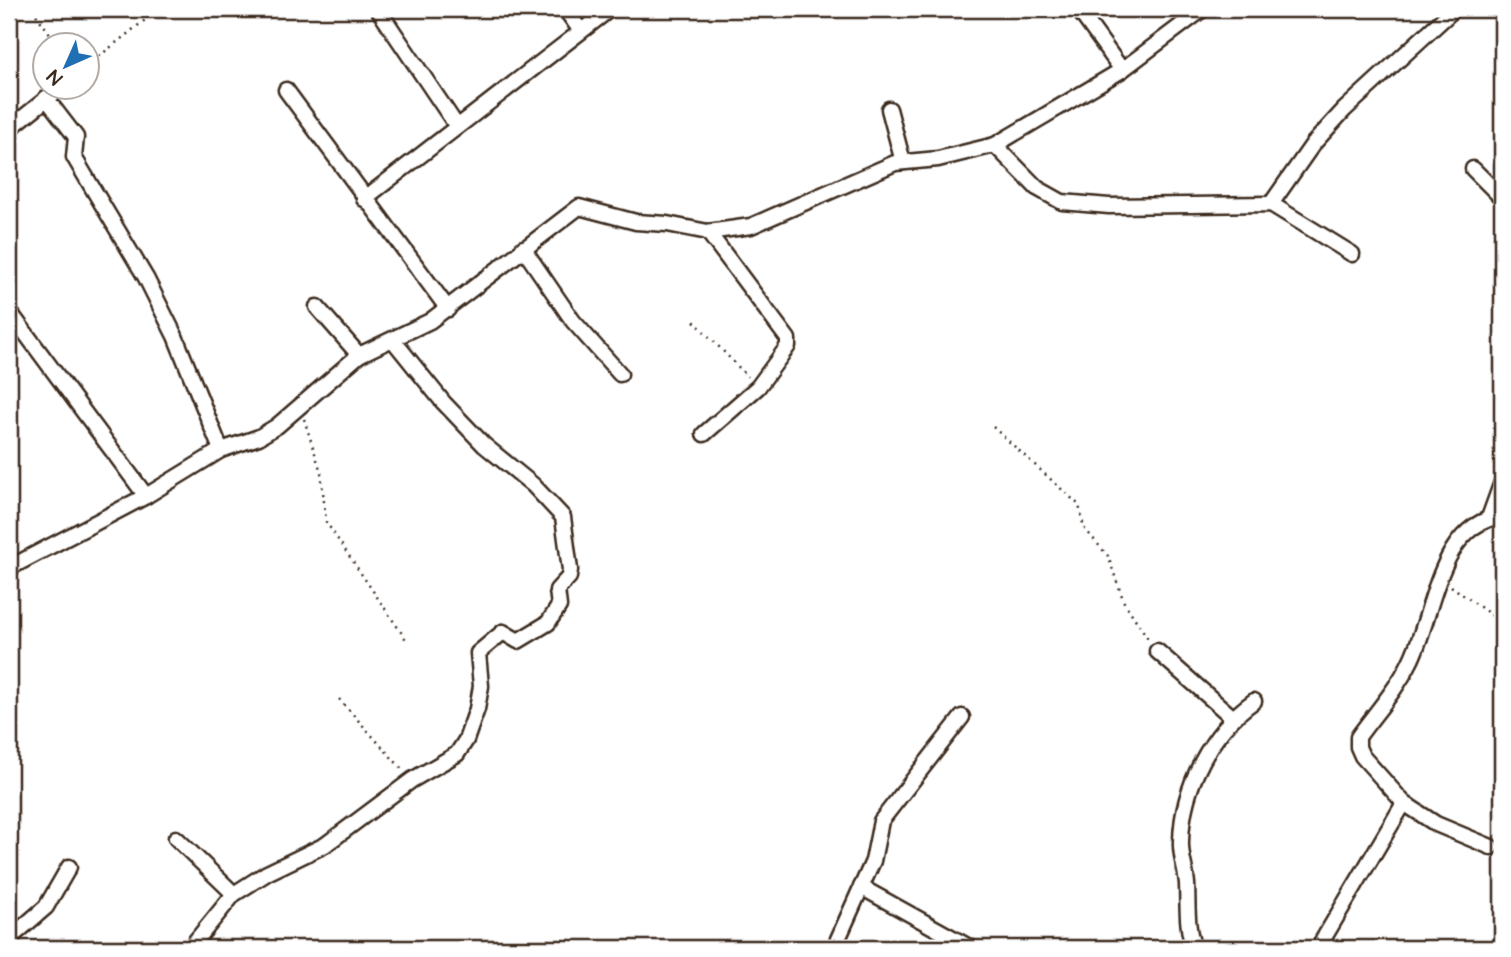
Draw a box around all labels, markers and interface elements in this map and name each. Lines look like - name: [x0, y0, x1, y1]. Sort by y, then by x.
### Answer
- north arrow: [32, 32, 102, 102]
- text: N: [41, 63, 69, 91]

